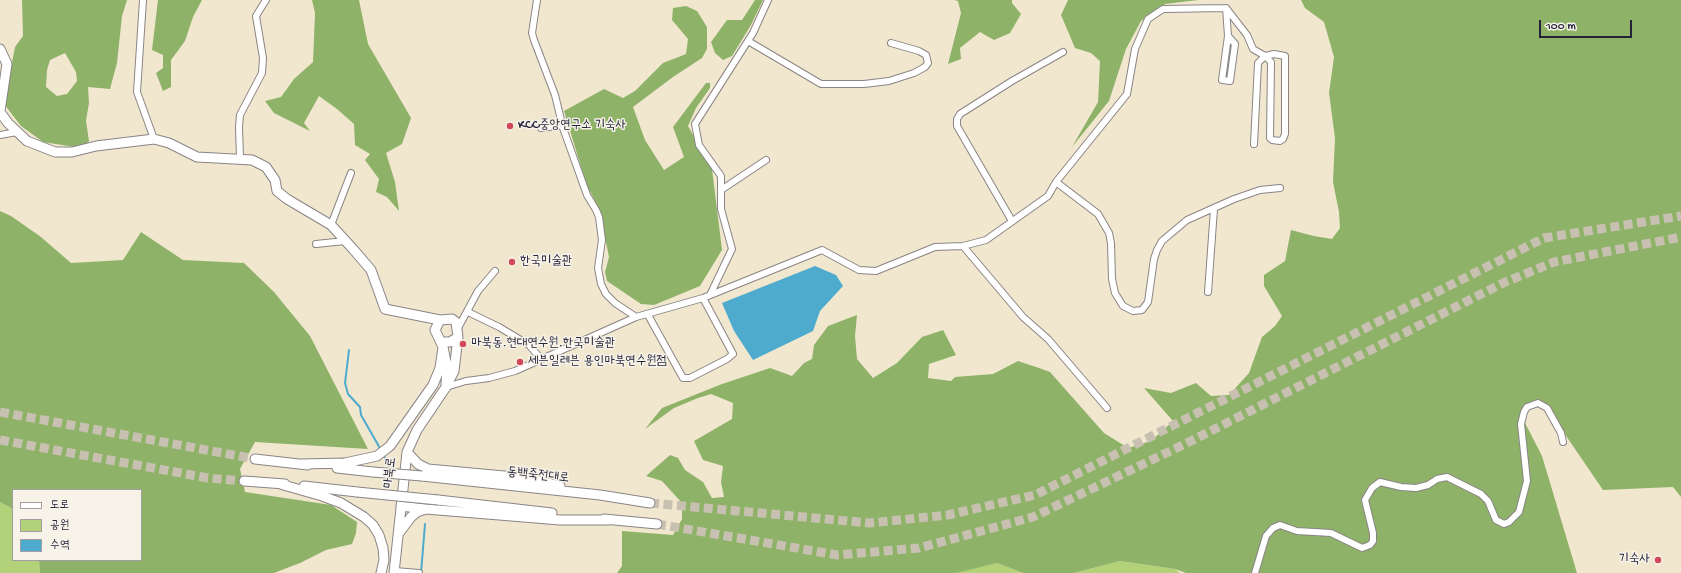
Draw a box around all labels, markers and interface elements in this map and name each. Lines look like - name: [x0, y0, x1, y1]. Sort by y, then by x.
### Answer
- scale bar: [1541, 12, 1634, 38]
- text: 100 m: [1546, 20, 1576, 34]
- place label: KCC중앙연구소 기숙사: [518, 118, 626, 134]
- marker: KCC중앙연구소 기숙사: [505, 121, 515, 131]
- place label: 한국미술관: [520, 254, 572, 270]
- marker: 한국미술관: [507, 257, 517, 267]
- place label: 마북동.현대연수원.한국미술관: [471, 336, 615, 352]
- marker: 마북동.현대연수원.한국미술관: [458, 339, 468, 349]
- place label: 세븐일레븐 용인마북연수원점: [528, 354, 667, 370]
- marker: 세븐일레븐 용인마북연수원점: [515, 357, 525, 367]
- street label: 마북로: [381, 456, 401, 490]
- street label: 동백죽전대로: [506, 465, 570, 487]
- legend: [12, 489, 142, 561]
- text: 도로: [50, 499, 69, 513]
- text: 공원: [50, 519, 69, 533]
- text: 수역: [50, 539, 69, 553]
- place label: 기숙사: [1619, 552, 1650, 568]
- marker: 기숙사: [1653, 555, 1663, 565]

